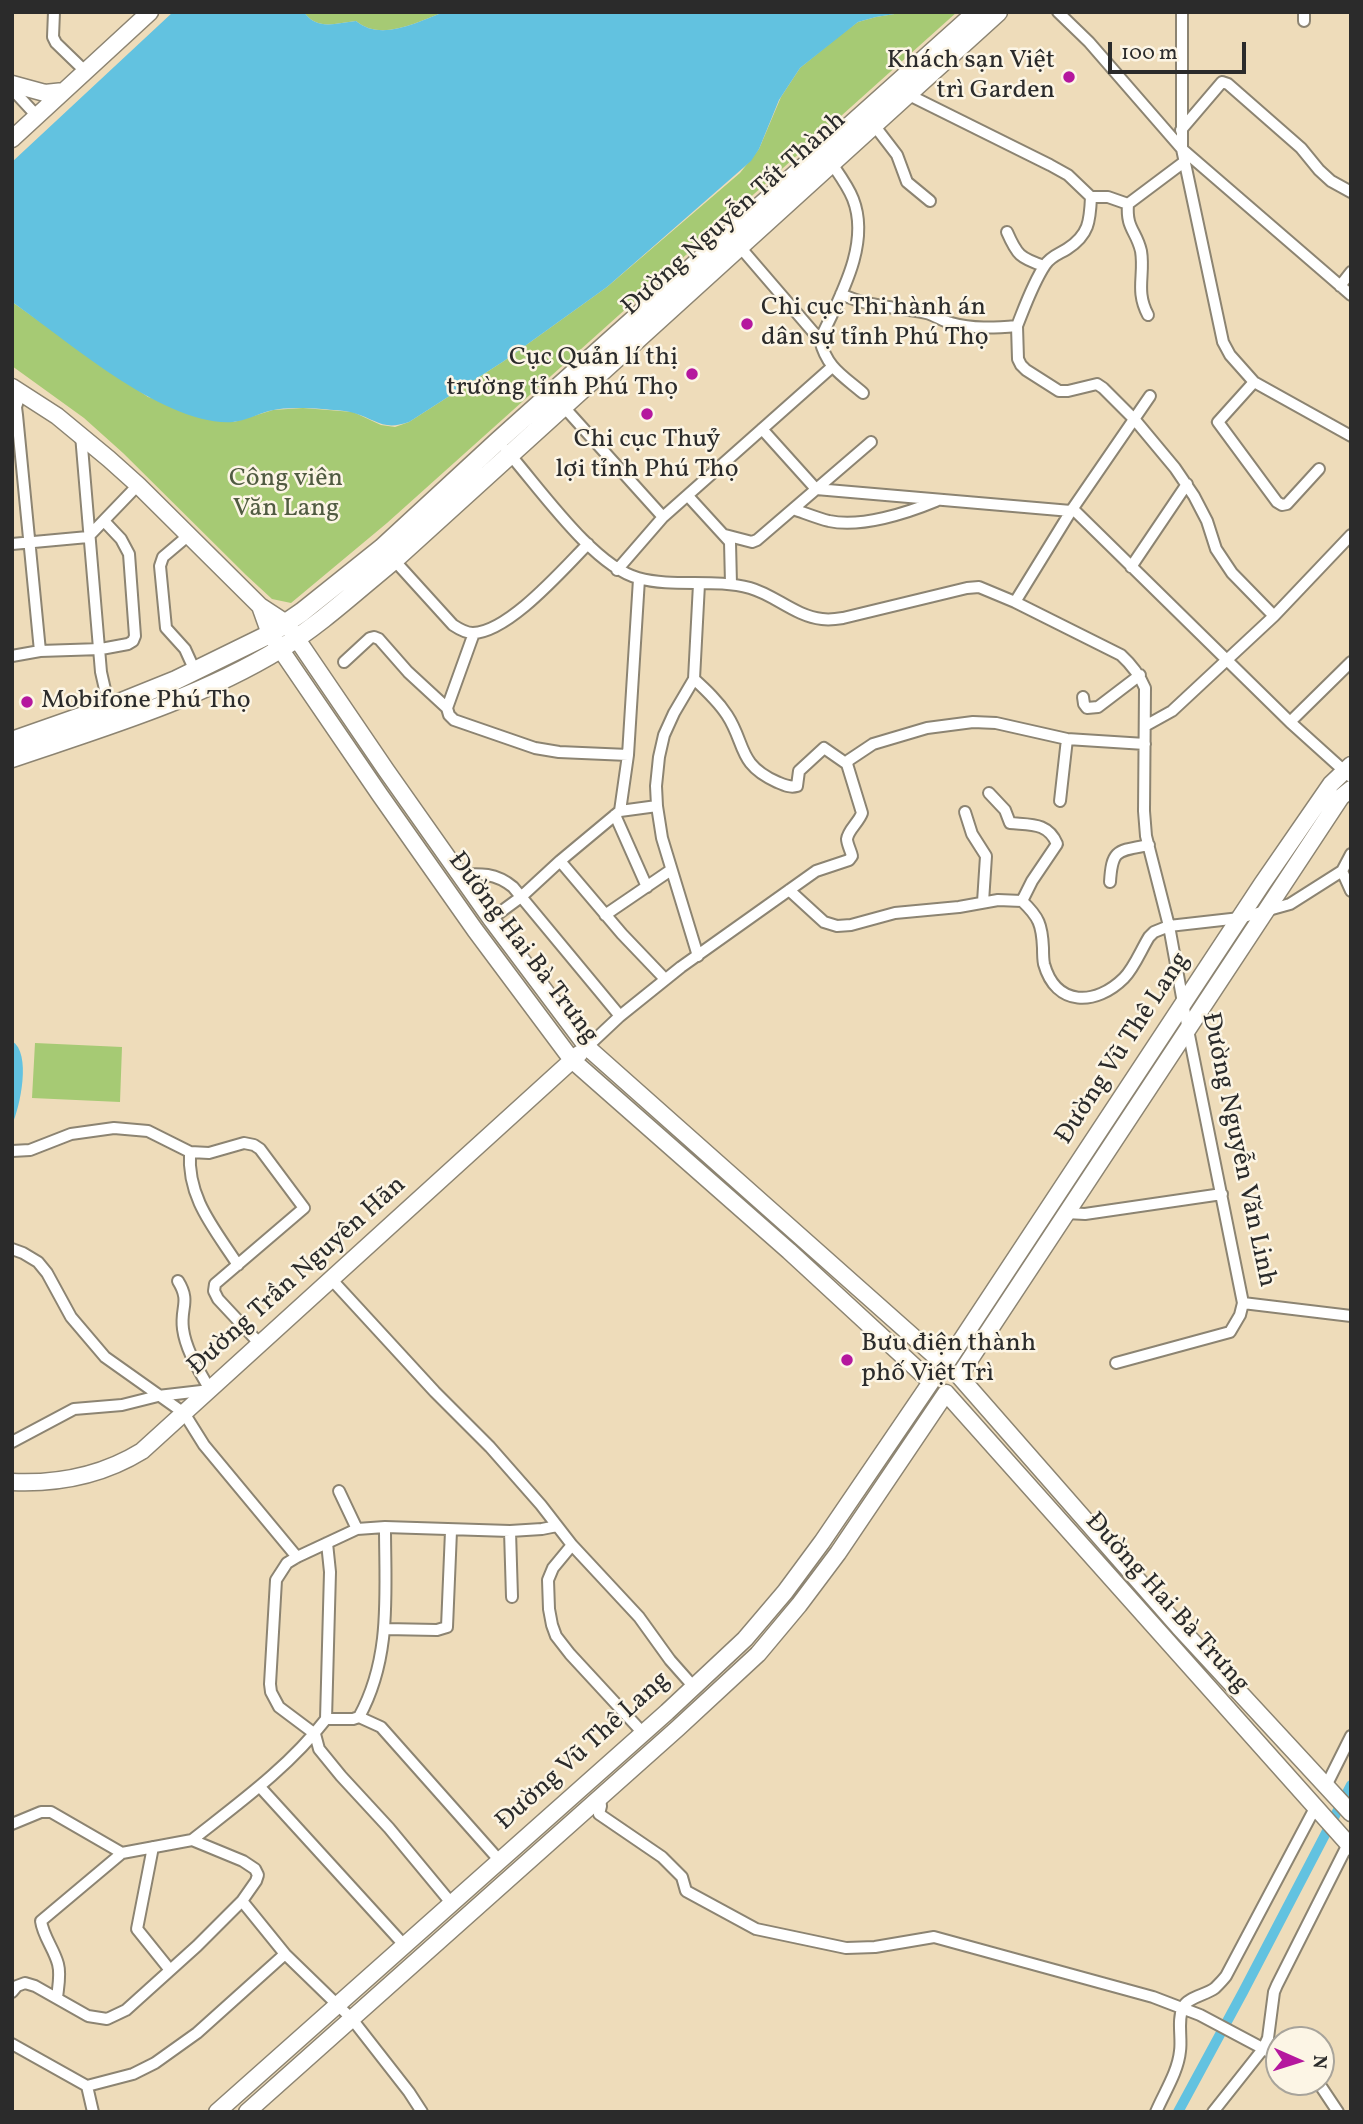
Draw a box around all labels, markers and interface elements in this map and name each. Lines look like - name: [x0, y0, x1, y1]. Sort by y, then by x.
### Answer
- scale bar: [1111, 28, 1249, 72]
- text: 100 m: [1121, 39, 1178, 68]
- place label: Khách sạn Việt trì Garden: [887, 46, 1055, 108]
- marker: Khách sạn Việt trì Garden: [1061, 69, 1077, 85]
- street label: Đường Nguyễn Tất Thành: [617, 106, 853, 324]
- place label: Chi cục Thi hành án dân sự tỉnh Phú Thọ: [761, 293, 988, 354]
- marker: Chi cục Thi hành án dân sự tỉnh Phú Thọ: [739, 316, 755, 332]
- place label: Cục Quản lí thị trường tỉnh Phú Thọ: [447, 343, 678, 404]
- marker: Cục Quản lí thị trường tỉnh Phú Thọ: [684, 366, 700, 382]
- marker: Chi cục Thuỷ lợi tỉnh Phú Thọ: [639, 406, 655, 422]
- place label: Chi cục Thuỷ lợi tỉnh Phú Thọ: [555, 425, 739, 486]
- park label: Công viên Văn Lang: [229, 464, 343, 526]
- place label: Mobifone Phú Thọ: [41, 686, 251, 718]
- marker: Mobifone Phú Thọ: [19, 694, 35, 710]
- street label: Đường Hai Bà Trưng: [440, 847, 604, 1051]
- street label: Đường Vũ Thê Lang: [1050, 947, 1198, 1151]
- street label: Đường Nguyễn Văn Linh: [1193, 1010, 1281, 1290]
- street label: Đường Trần Nguyên Hãn: [182, 1171, 414, 1383]
- place label: Bưu điện thành phố Việt Trì: [861, 1329, 1036, 1390]
- marker: Bưu điện thành phố Việt Trì: [839, 1352, 855, 1368]
- street label: Đường Hai Bà Trưng: [1077, 1507, 1255, 1701]
- street label: Đường Vũ Thê Lang: [491, 1666, 677, 1838]
- north arrow: [1265, 2026, 1335, 2096]
- text: N: [1306, 2054, 1332, 2070]

